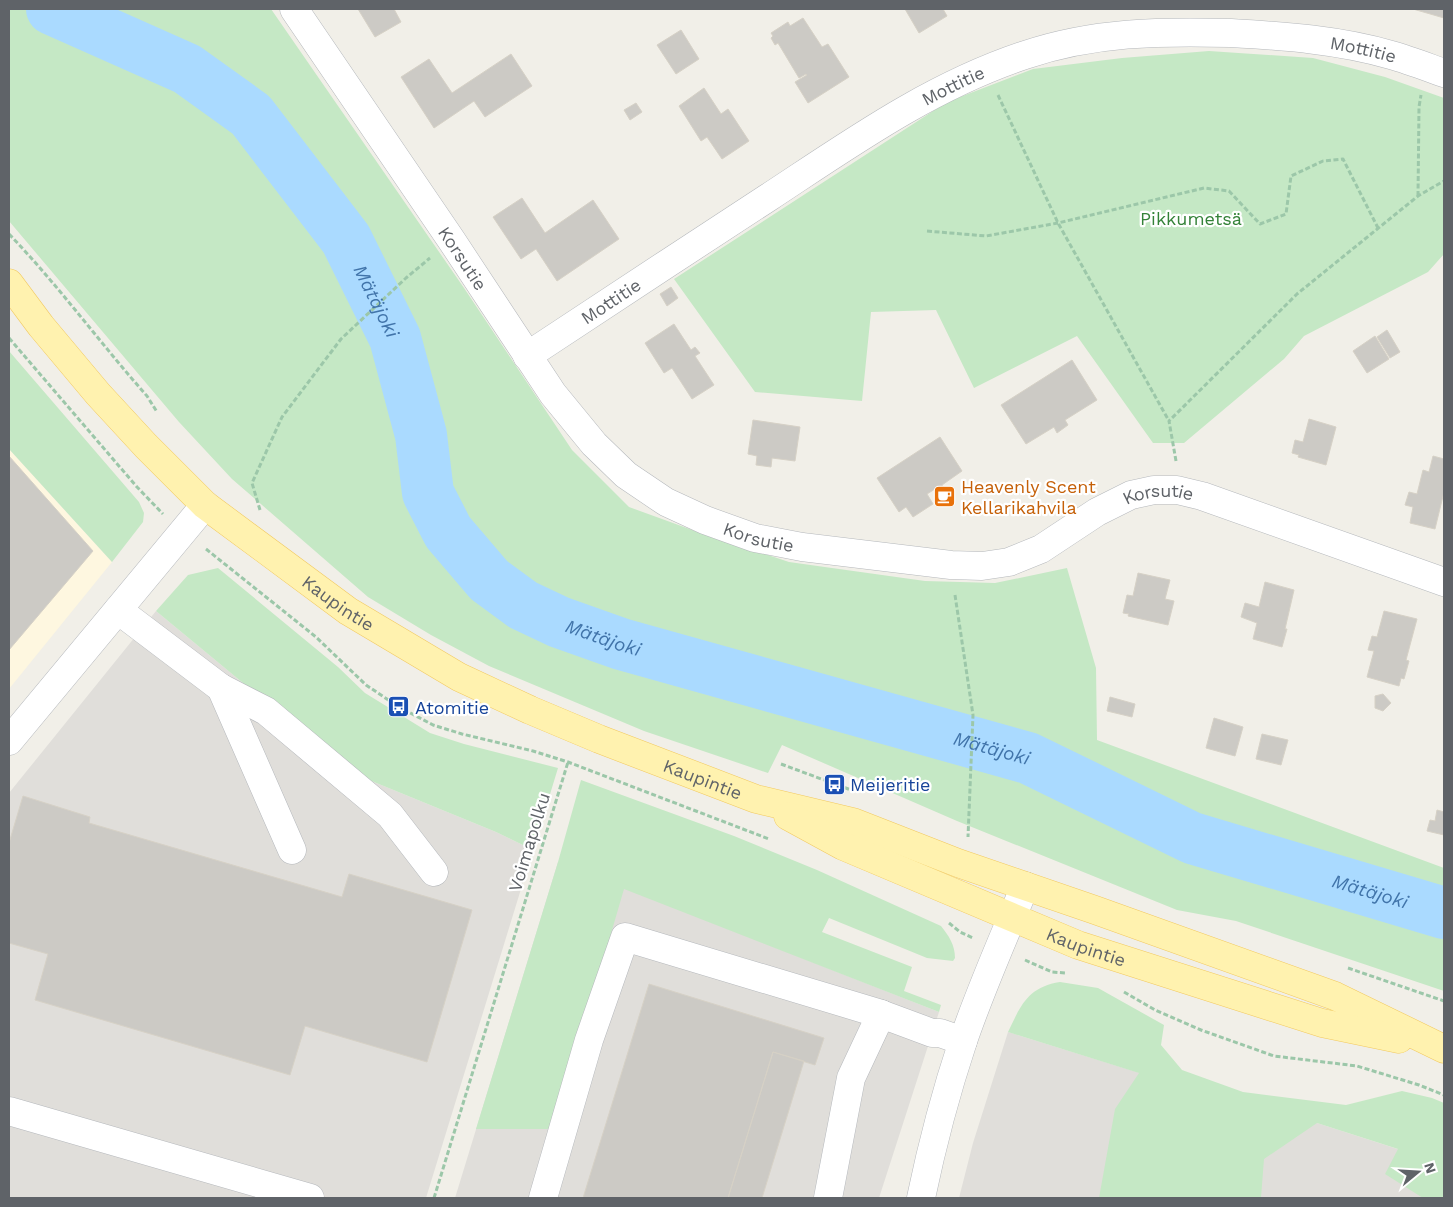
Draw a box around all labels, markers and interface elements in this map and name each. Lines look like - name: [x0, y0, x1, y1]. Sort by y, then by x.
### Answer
- street label: Mottitie: [1329, 32, 1399, 67]
- street label: Mottitie: [918, 61, 987, 109]
- park label: Pikkumetsä: [1140, 208, 1242, 229]
- street label: Korsutie: [434, 222, 492, 294]
- water label: Mätäjoki: [349, 261, 405, 342]
- street label: Mottitie: [577, 274, 644, 328]
- place label: Heavenly Scent Kellarikahvila: [961, 476, 1096, 518]
- street label: Korsutie: [1119, 480, 1196, 508]
- cafe icon: Heavenly Scent Kellarikahvila: [933, 484, 957, 508]
- street label: Korsutie: [721, 517, 796, 556]
- street label: Kaupintie: [298, 570, 378, 635]
- water label: Mätäjoki: [563, 614, 645, 661]
- bus stop icon: Atomitie: [387, 695, 411, 719]
- place label: Atomitie: [415, 697, 489, 718]
- water label: Mätäjoki: [951, 726, 1034, 770]
- street label: Kaupintie: [660, 754, 745, 803]
- bus stop icon: Meijeritie: [822, 772, 846, 796]
- place label: Meijeritie: [850, 774, 930, 795]
- street label: Voimapolku: [504, 790, 554, 894]
- water label: Mätäjoki: [1330, 869, 1412, 914]
- street label: Kaupintie: [1043, 923, 1129, 970]
- north arrow: [1393, 1147, 1443, 1197]
- text: N: [1421, 1161, 1440, 1175]

